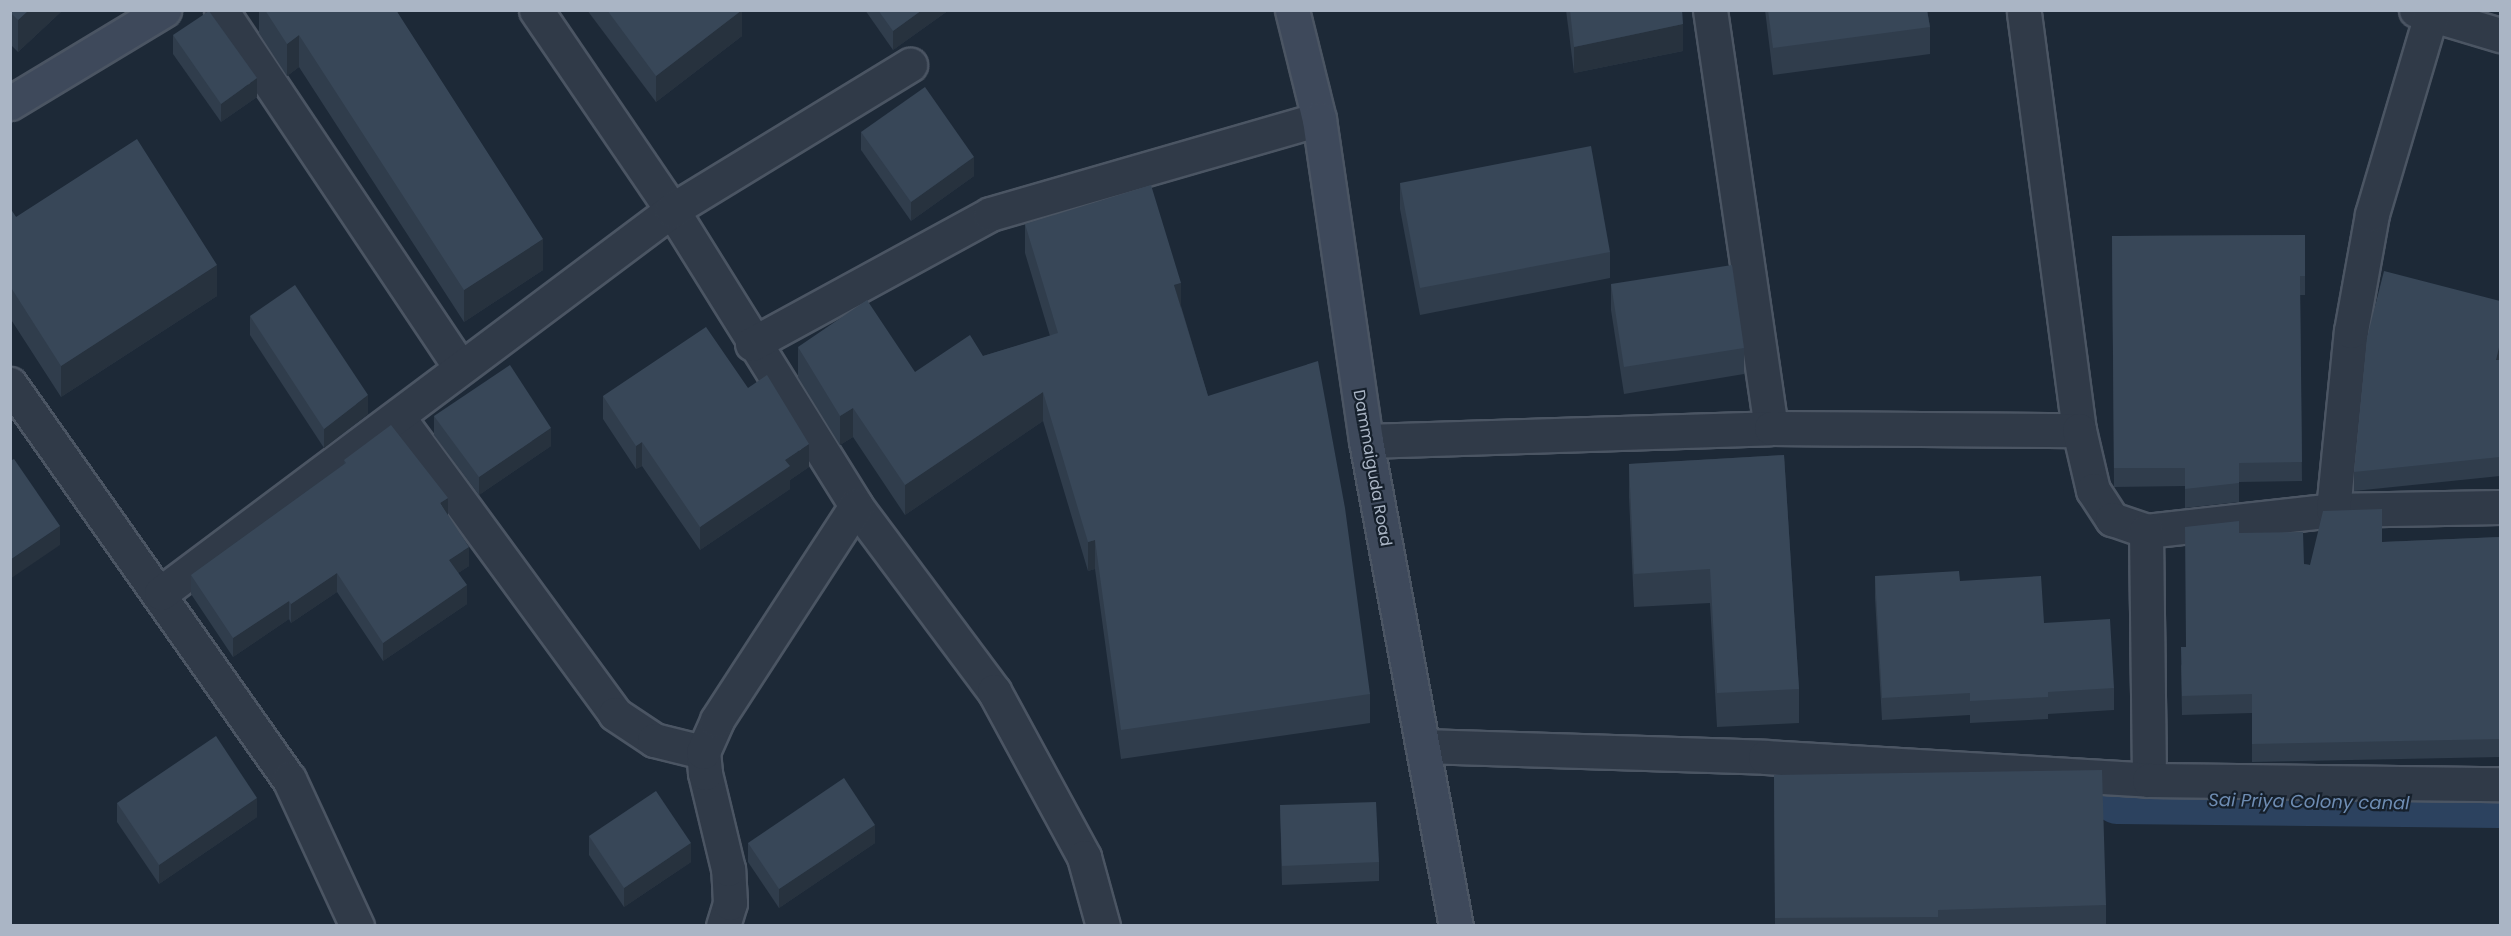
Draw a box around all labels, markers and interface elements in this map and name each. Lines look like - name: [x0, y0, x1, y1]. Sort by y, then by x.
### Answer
- street label: Dammaiguda Road: [1349, 388, 1395, 548]
- water label: Sai Priya Colony canal: [2208, 789, 2410, 815]

